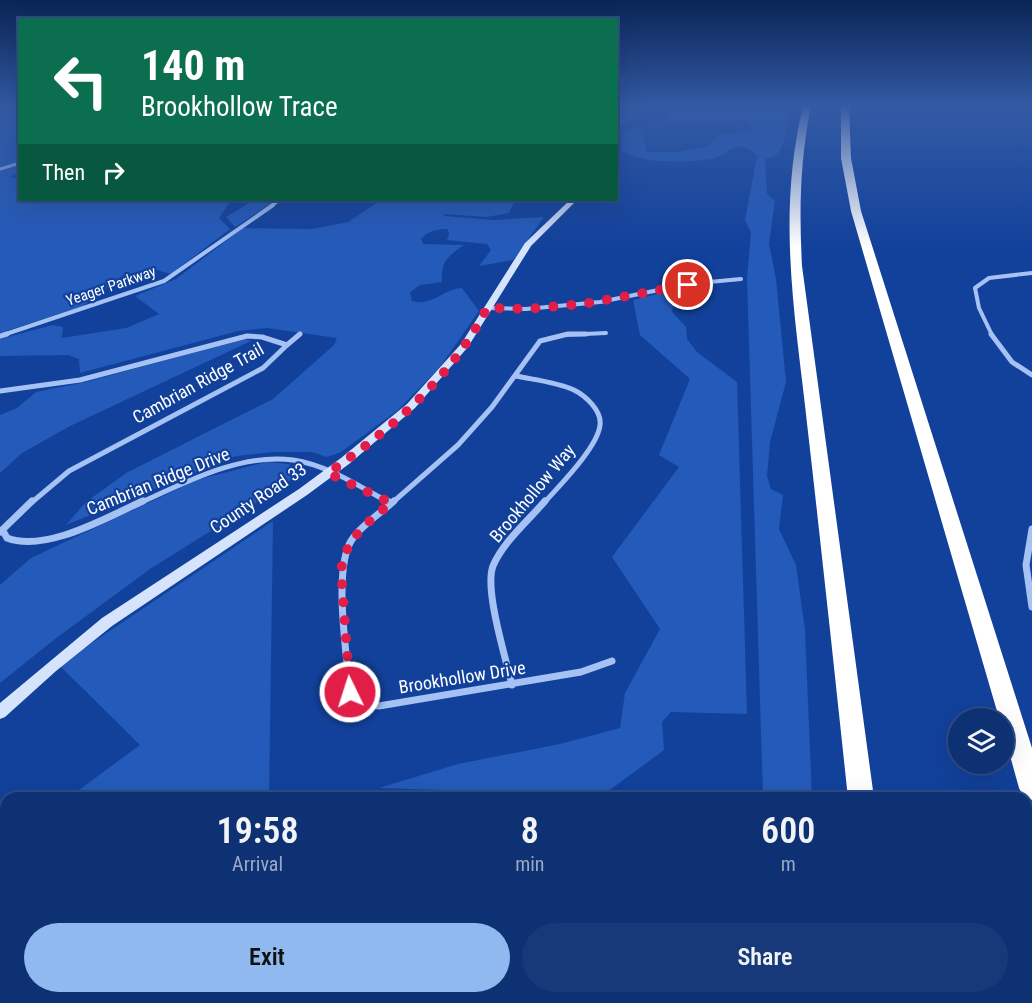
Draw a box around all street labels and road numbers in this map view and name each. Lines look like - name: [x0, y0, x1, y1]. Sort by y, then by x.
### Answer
- street label: Yeager Parkway: [64, 262, 158, 310]
- street label: Cambrian Ridge Trail: [129, 338, 267, 428]
- street label: Brookhollow Way: [485, 439, 579, 546]
- street label: Cambrian Ridge Drive: [83, 443, 233, 519]
- street label: County Road 33: [206, 458, 310, 538]
- street label: Brookhollow Drive: [397, 657, 527, 697]

